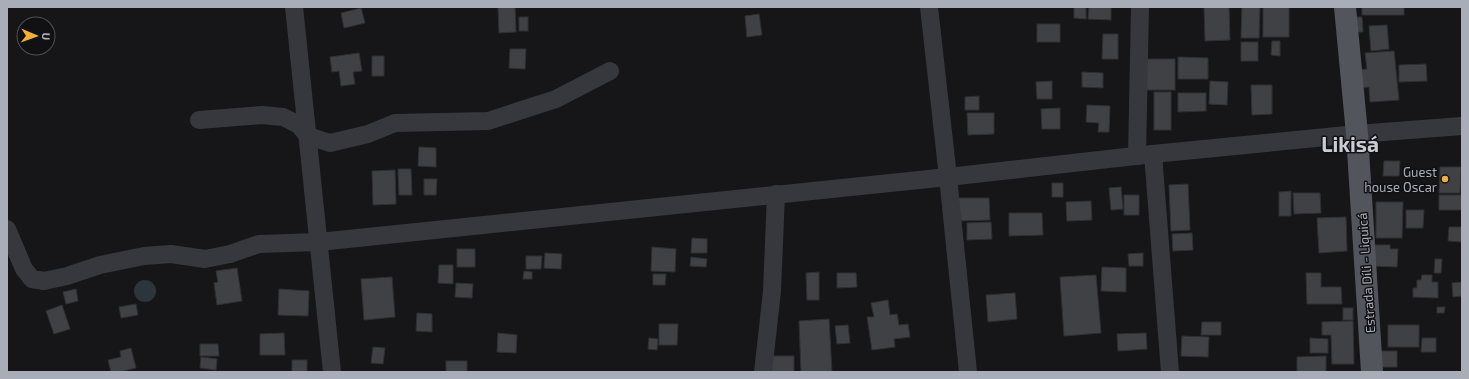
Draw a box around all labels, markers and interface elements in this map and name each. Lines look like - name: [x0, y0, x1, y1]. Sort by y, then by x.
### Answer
- north arrow: [16, 16, 56, 56]
- text: U: [40, 32, 53, 40]
- district label: Likisá: [1321, 131, 1379, 156]
- place label: Guest house Oscar: [1364, 164, 1437, 195]
- marker: Guest house Oscar: [1440, 174, 1450, 184]
- street label: Estrada Díli - Liquicá: [1354, 212, 1378, 334]

